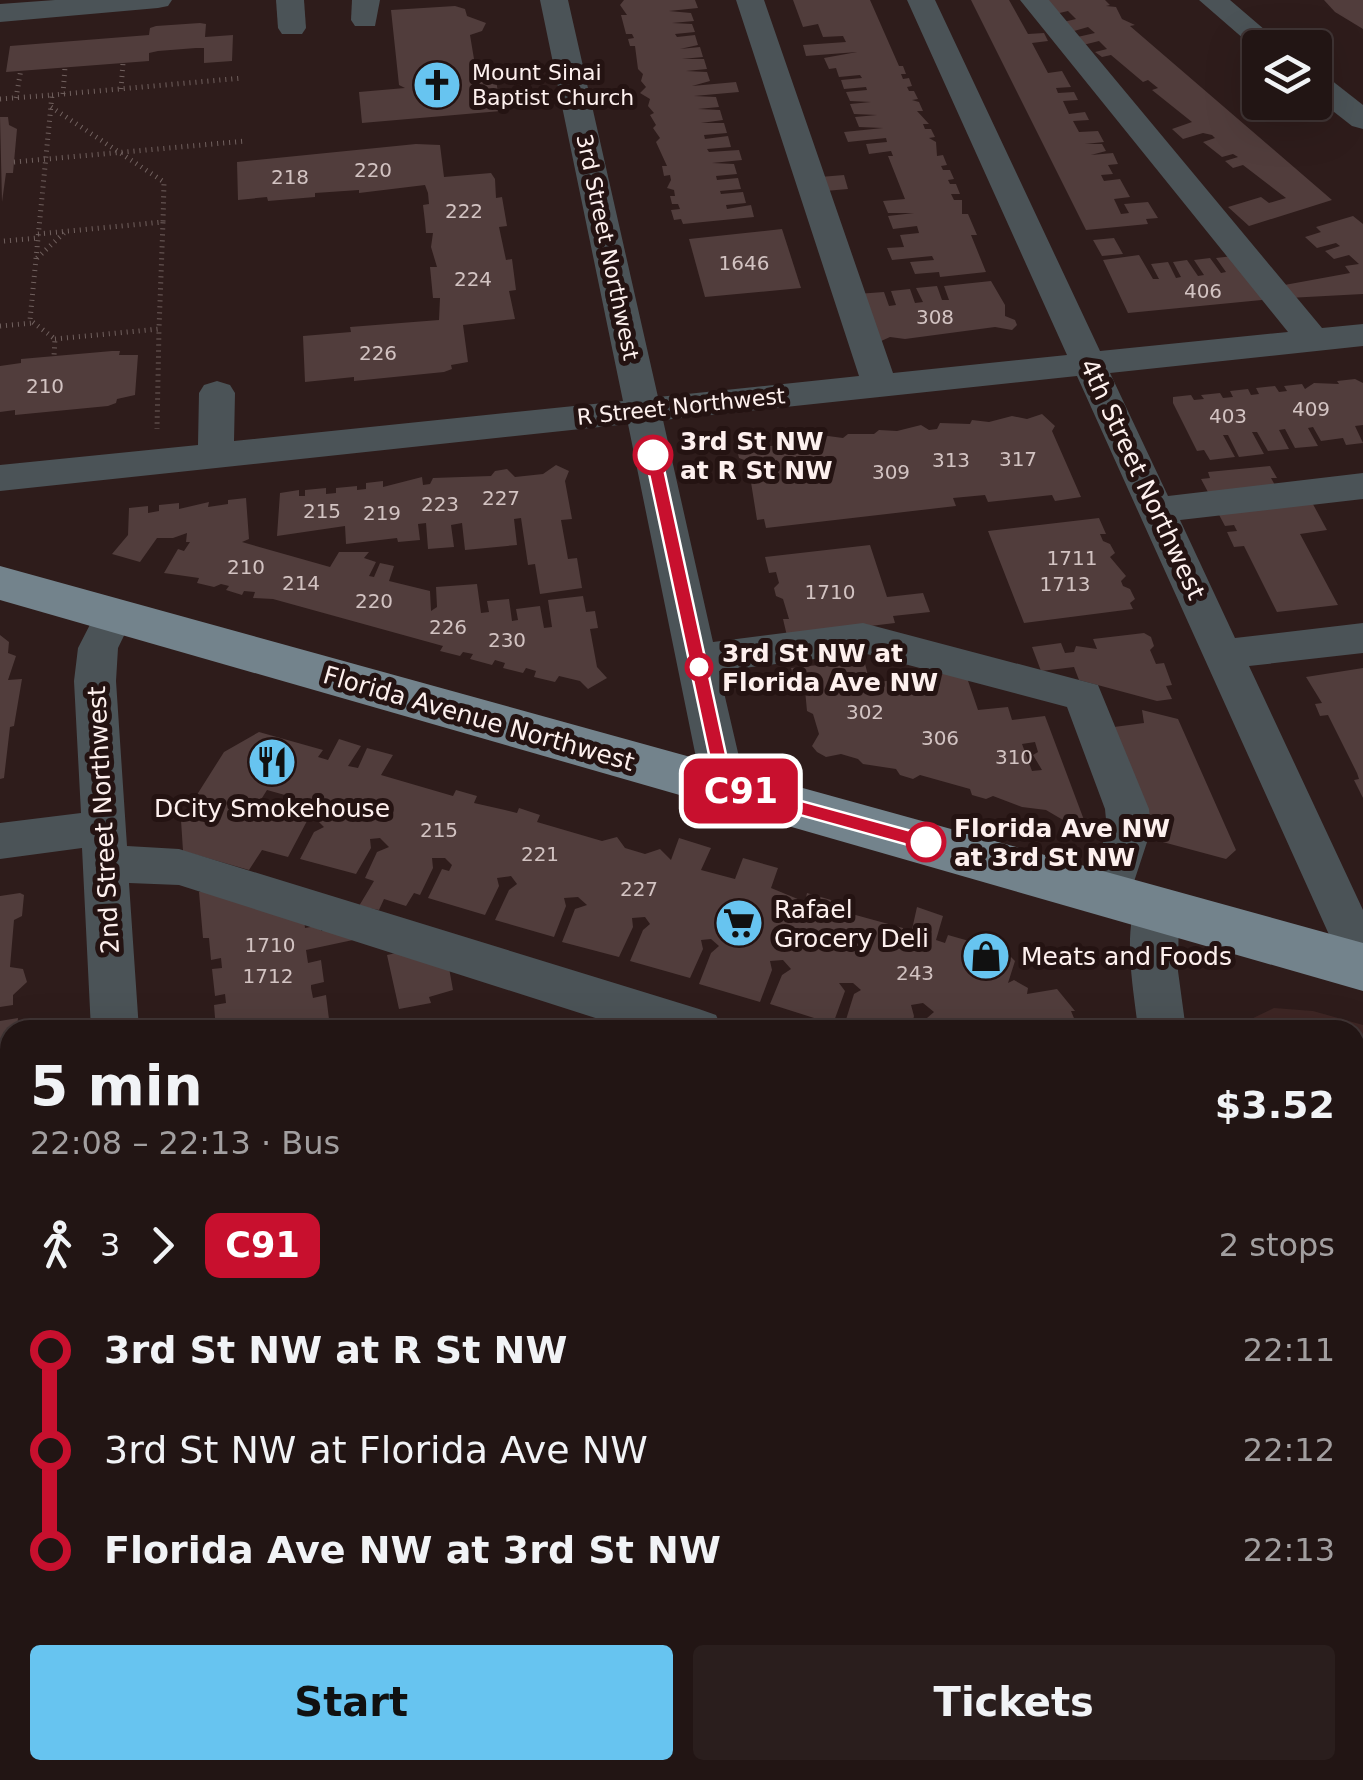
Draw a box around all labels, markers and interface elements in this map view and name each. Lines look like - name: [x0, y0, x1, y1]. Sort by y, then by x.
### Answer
- map controls: [1242, 30, 1332, 120]
- button: layers: [1242, 30, 1332, 120]
- church icon: Mount Sinai Baptist Church: [411, 59, 463, 111]
- place label: Mount Sinai Baptist Church: [472, 60, 634, 110]
- street label: 3rd Street Northwest: [571, 132, 644, 363]
- house number: 220: [354, 158, 392, 182]
- house number: 218: [271, 165, 309, 189]
- house number: 222: [445, 199, 483, 223]
- house number: 1646: [719, 251, 769, 275]
- house number: 224: [454, 267, 492, 291]
- house number: 406: [1184, 279, 1222, 303]
- house number: 308: [916, 305, 954, 329]
- house number: 226: [359, 341, 397, 365]
- street label: 4th Street Northwest: [1074, 354, 1211, 604]
- house number: 210: [26, 374, 64, 398]
- street label: R Street Northwest: [576, 383, 787, 430]
- house number: 409: [1292, 397, 1330, 421]
- house number: 403: [1209, 404, 1247, 428]
- place label: 3rd St NW at R St NW: [680, 427, 833, 485]
- marker: 3rd St NW at R St NW: [634, 436, 672, 474]
- house number: 317: [999, 447, 1037, 471]
- house number: 313: [932, 448, 970, 472]
- house number: 309: [872, 460, 910, 484]
- house number: 227: [482, 486, 520, 510]
- house number: 223: [421, 492, 459, 516]
- house number: 215: [303, 499, 341, 523]
- house number: 219: [363, 501, 401, 525]
- house number: 1711: [1047, 546, 1097, 570]
- house number: 210: [227, 555, 265, 579]
- house number: 214: [282, 571, 320, 595]
- house number: 1713: [1040, 572, 1090, 596]
- house number: 1710: [805, 580, 855, 604]
- house number: 220: [355, 589, 393, 613]
- house number: 226: [429, 615, 467, 639]
- house number: 230: [488, 628, 526, 652]
- place label: 3rd St NW at Florida Ave NW: [722, 639, 938, 697]
- marker: 3rd St NW at Florida Ave NW: [686, 654, 712, 680]
- street label: Florida Avenue Northwest: [320, 660, 638, 777]
- street label: 2nd Street Northwest: [82, 685, 125, 955]
- house number: 302: [846, 700, 884, 724]
- house number: 306: [921, 726, 959, 750]
- restaurant icon: DCity Smokehouse: [246, 736, 298, 788]
- house number: 310: [995, 745, 1033, 769]
- line badge: C91: [684, 758, 798, 824]
- text: C91: [704, 771, 778, 811]
- place label: DCity Smokehouse: [154, 794, 390, 823]
- place label: Florida Ave NW at 3rd St NW: [954, 814, 1170, 872]
- house number: 215: [420, 818, 458, 842]
- marker: Florida Ave NW at 3rd St NW: [907, 823, 945, 861]
- house number: 221: [521, 842, 559, 866]
- house number: 227: [620, 877, 658, 901]
- place label: Rafael Grocery Deli: [774, 895, 929, 953]
- supermarket icon: Rafael Grocery Deli: [713, 897, 765, 949]
- shop icon: Meats and Foods: [960, 930, 1012, 982]
- house number: 1710: [245, 933, 295, 957]
- place label: Meats and Foods: [1021, 942, 1232, 971]
- house number: 243: [896, 961, 934, 985]
- house number: 1712: [243, 964, 293, 988]
- text: 5 min: [30, 1054, 203, 1118]
- text: $3.52: [1215, 1083, 1335, 1127]
- text: 22:08 – 22:13 · Bus: [30, 1124, 340, 1162]
- icon: walk: [30, 1218, 85, 1273]
- icon: forward: [135, 1218, 190, 1273]
- text: C91: [225, 1225, 300, 1265]
- text: 3: [100, 1226, 120, 1264]
- text: 2 stops: [1219, 1226, 1335, 1264]
- text: 3rd St NW at R St NW: [104, 1328, 567, 1372]
- text: 22:11: [1243, 1331, 1335, 1369]
- text: 3rd St NW at Florida Ave NW: [104, 1428, 648, 1472]
- text: 22:12: [1243, 1431, 1335, 1469]
- text: Florida Ave NW at 3rd St NW: [104, 1528, 721, 1572]
- text: 22:13: [1243, 1531, 1335, 1569]
- button: Start: [30, 1645, 673, 1760]
- button: Tickets: [693, 1645, 1335, 1760]

